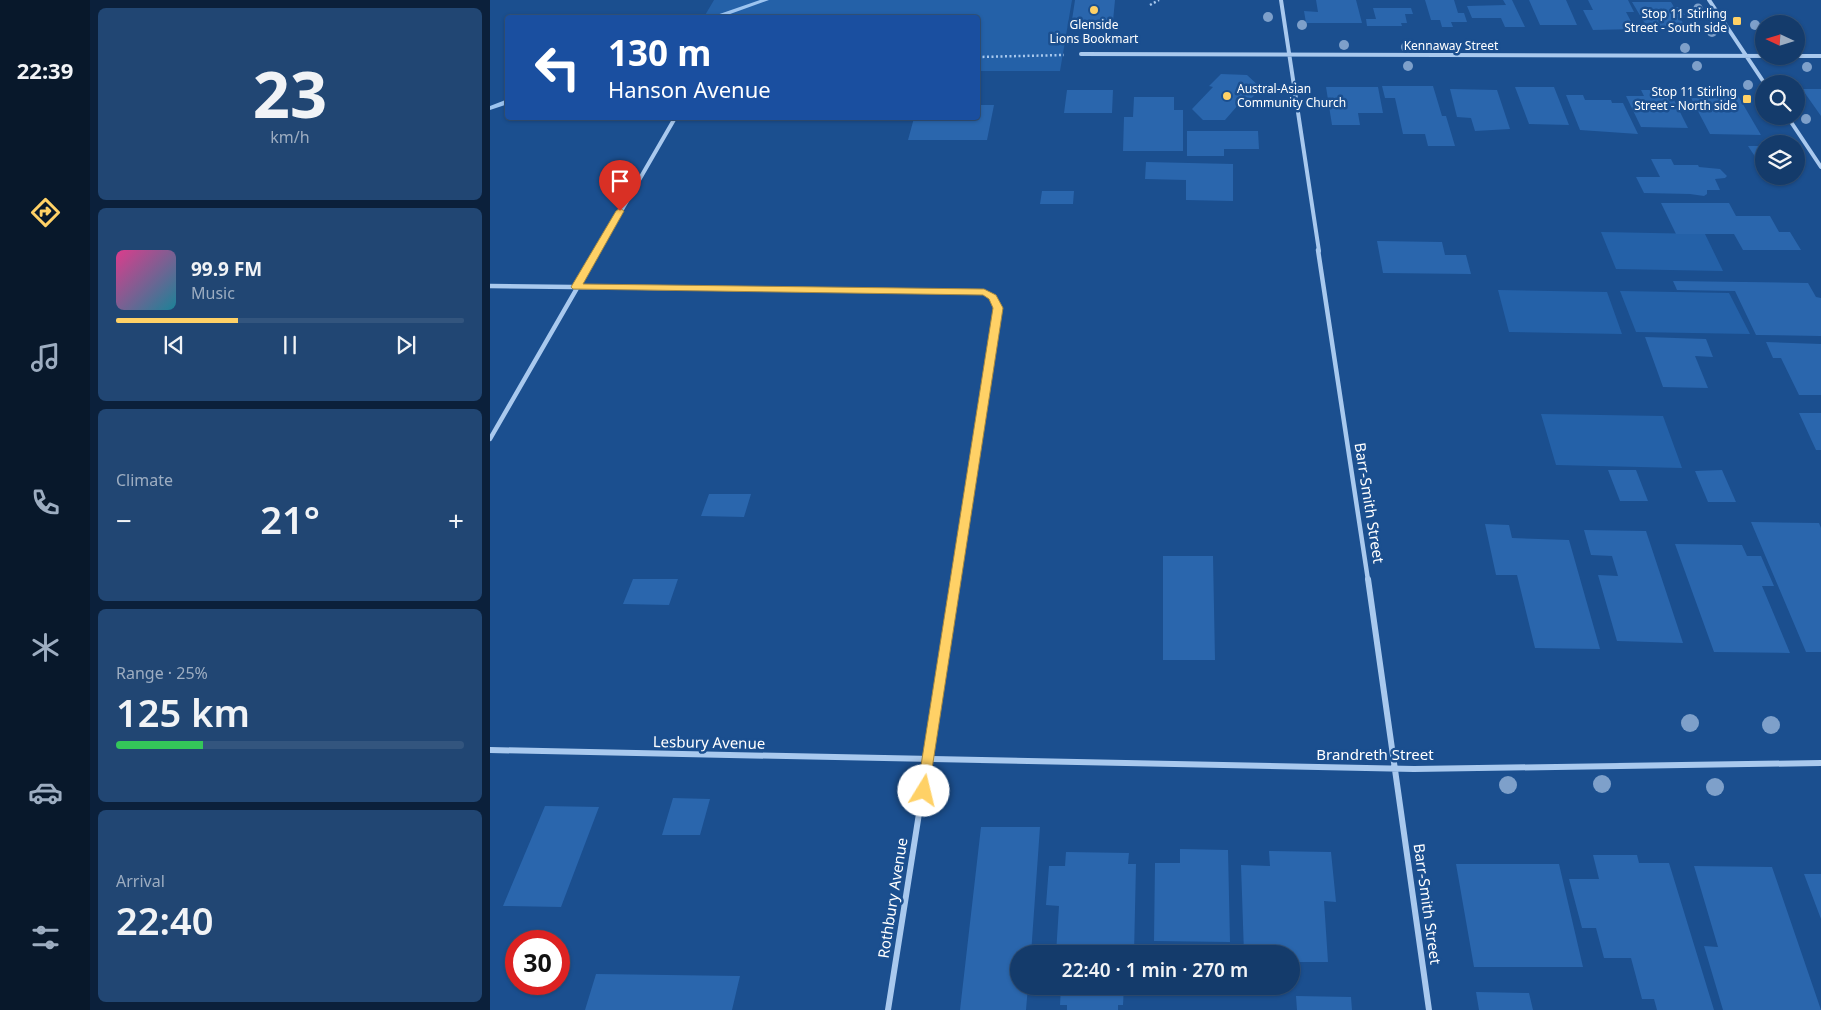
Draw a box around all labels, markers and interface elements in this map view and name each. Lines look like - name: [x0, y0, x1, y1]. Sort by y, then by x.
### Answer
- marker: Glenside Lions Bookmart: [1088, 4, 1100, 16]
- place label: Stop 11 Stirling Street - South side: [1624, 5, 1727, 36]
- marker: Stop 11 Stirling Street - South side: [1731, 15, 1743, 27]
- north arrow: [1755, 15, 1805, 65]
- map controls: [1755, 15, 1805, 185]
- place label: Glenside Lions Bookmart: [1050, 16, 1139, 47]
- text: 130 m: [608, 29, 711, 76]
- icon: left: [525, 35, 590, 100]
- street label: Kennaway Street: [1404, 37, 1499, 54]
- text: 23: [253, 49, 327, 137]
- text: 22:39: [17, 55, 73, 85]
- text: Hanson Avenue: [608, 74, 771, 104]
- button: search: [1755, 75, 1805, 125]
- place label: Austral-Asian Community Church: [1237, 80, 1346, 111]
- place label: Stop 11 Stirling Street - North side: [1634, 83, 1737, 114]
- marker: Austral-Asian Community Church: [1221, 90, 1233, 102]
- marker: Stop 11 Stirling Street - North side: [1741, 93, 1753, 105]
- text: km/h: [270, 126, 310, 148]
- button: layers: [1755, 135, 1805, 185]
- pin: [599, 160, 641, 211]
- icon: arrive: [606, 167, 634, 195]
- icon: directions: [28, 195, 63, 230]
- text: 99.9 FM: [191, 256, 262, 282]
- text: Music: [191, 282, 235, 304]
- icon: previous: [160, 331, 188, 359]
- icon: pause: [276, 331, 304, 359]
- icon: next: [392, 331, 420, 359]
- icon: music: [28, 340, 63, 375]
- street label: Barr-Smith Street: [1351, 441, 1389, 565]
- text: Climate: [116, 469, 173, 491]
- icon: phone: [28, 485, 63, 520]
- text: 21°: [260, 493, 320, 545]
- text: −: [116, 501, 132, 539]
- text: +: [448, 501, 464, 539]
- icon: climate: [28, 630, 63, 665]
- text: Range · 25%: [116, 662, 208, 684]
- text: 125 km: [116, 686, 250, 738]
- street label: Lesbury Avenue: [653, 731, 765, 753]
- street label: Brandreth Street: [1316, 744, 1434, 764]
- position arrow: [897, 764, 949, 816]
- icon: car: [28, 775, 63, 810]
- street label: Rothbury Avenue: [873, 836, 911, 960]
- street label: Barr-Smith Street: [1410, 842, 1446, 966]
- text: Arrival: [116, 870, 165, 892]
- text: 22:40: [116, 894, 213, 946]
- icon: filters: [28, 920, 63, 955]
- speed limit sign: 30: [505, 930, 570, 995]
- text: 22:40 · 1 min · 270 m: [1062, 957, 1248, 983]

